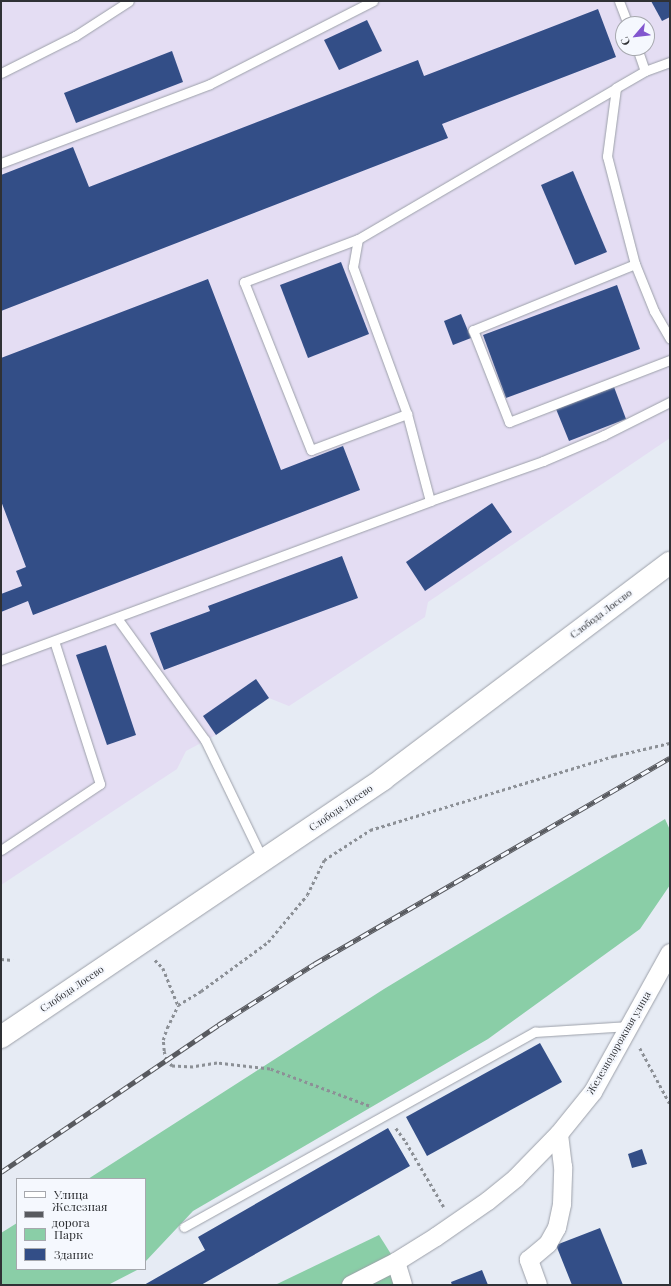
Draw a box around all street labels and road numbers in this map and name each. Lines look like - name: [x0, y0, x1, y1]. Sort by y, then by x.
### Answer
- street label: Слобода Лосево: [568, 587, 634, 641]
- street label: Слобода Лосево: [307, 782, 375, 834]
- street label: Слобода Лосево: [38, 963, 106, 1015]
- street label: Железнодорожная улица: [585, 989, 653, 1097]

